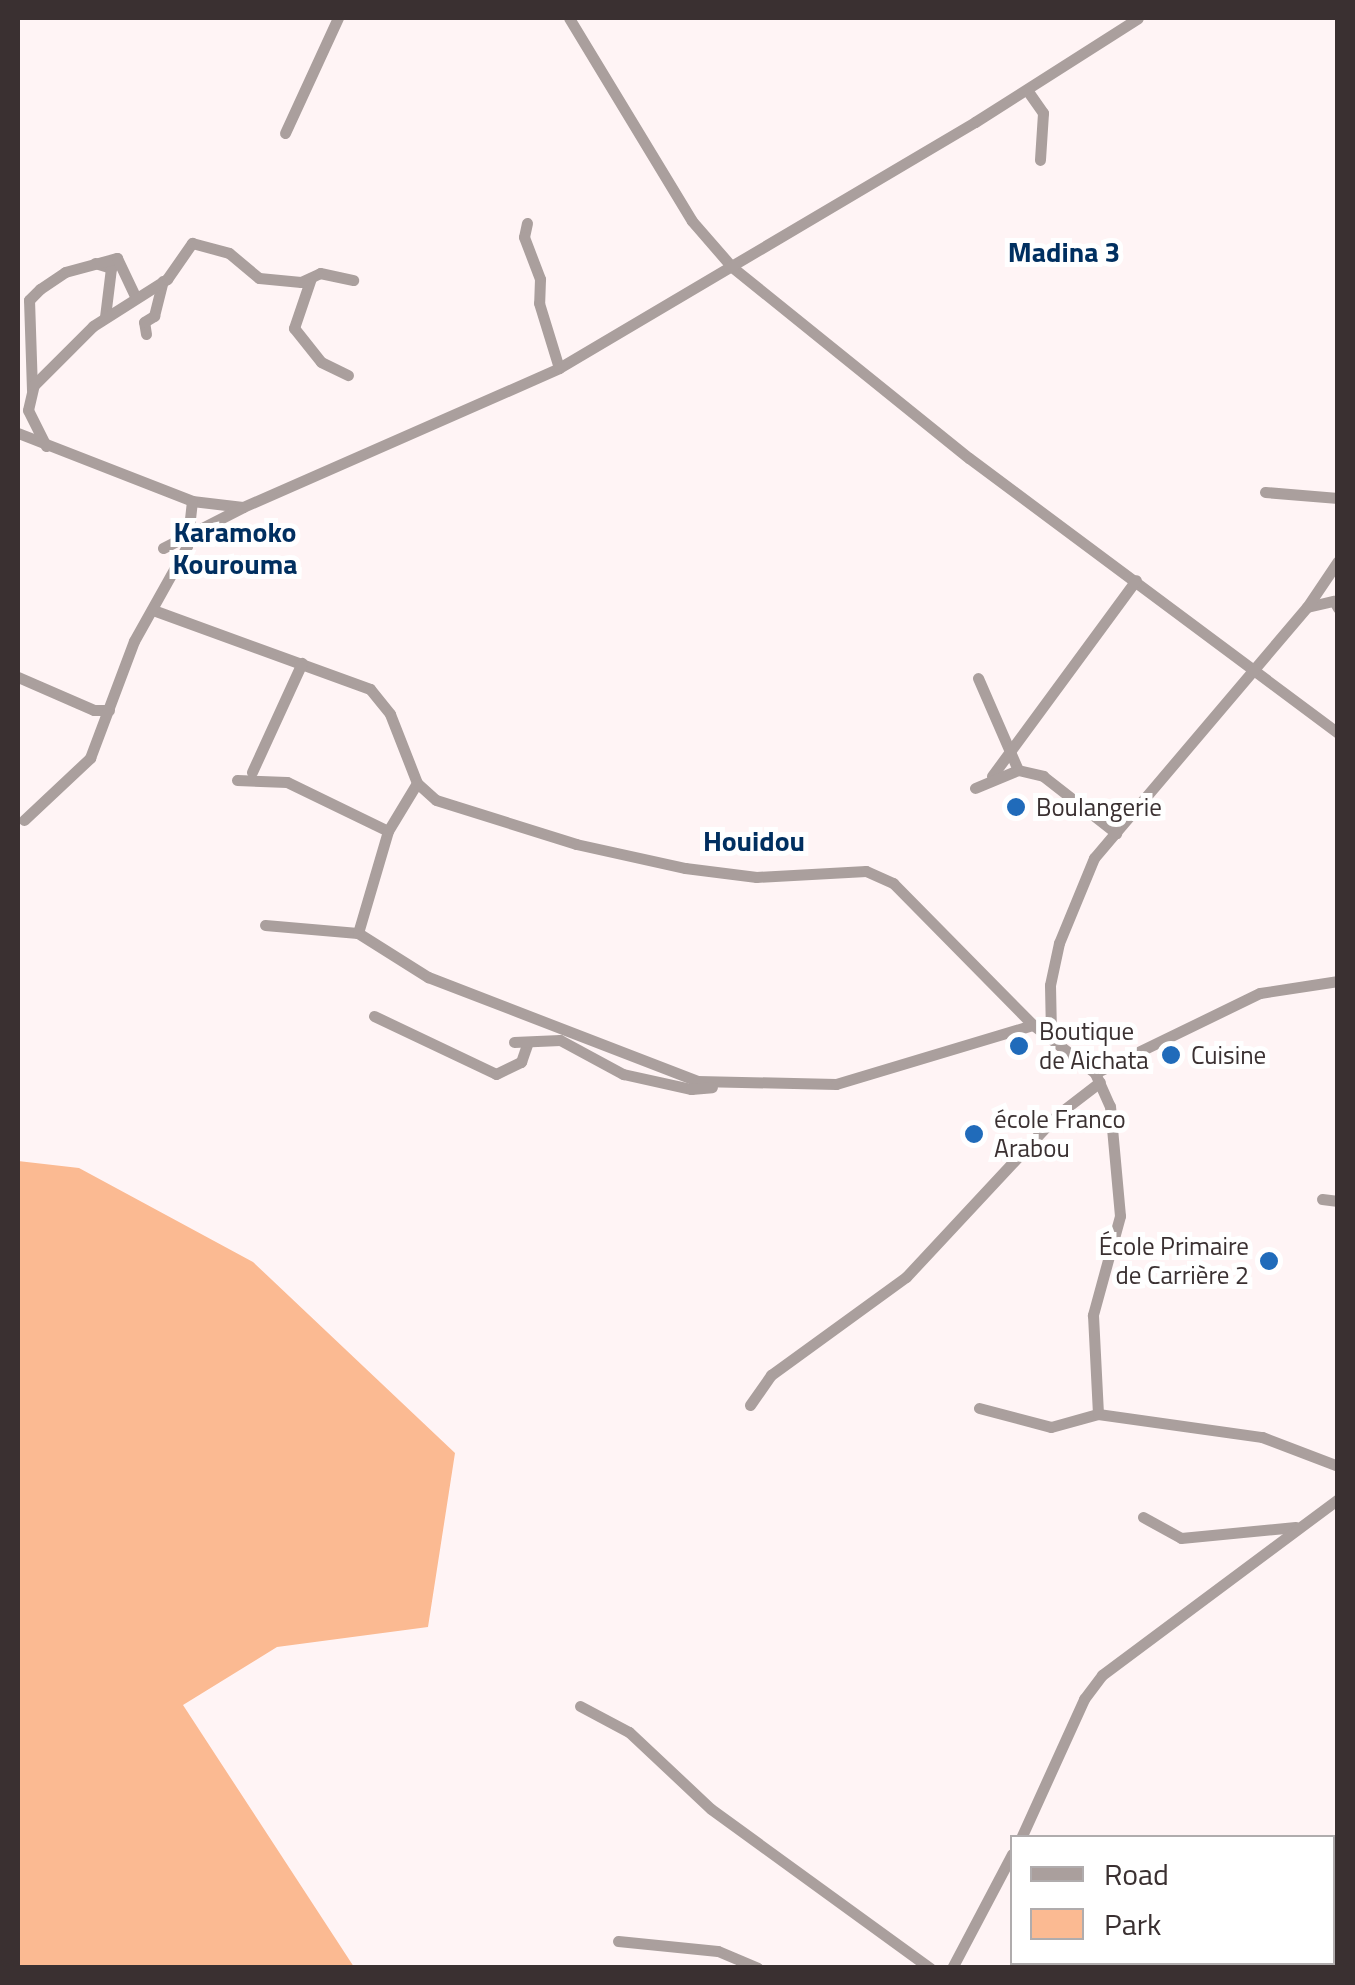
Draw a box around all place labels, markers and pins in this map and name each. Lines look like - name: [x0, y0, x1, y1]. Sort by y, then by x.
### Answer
- place label: Boulangerie: [1036, 792, 1162, 822]
- marker: Boulangerie: [1005, 796, 1027, 818]
- place label: Boutique de Aichata: [1039, 1017, 1149, 1076]
- marker: Boutique de Aichata: [1008, 1035, 1030, 1057]
- place label: Cuisine: [1191, 1040, 1266, 1070]
- marker: Cuisine: [1160, 1044, 1182, 1066]
- place label: école Franco Arabou: [994, 1105, 1126, 1164]
- marker: école Franco Arabou: [963, 1123, 985, 1145]
- place label: École Primaire de Carrière 2: [1099, 1232, 1249, 1291]
- marker: École Primaire de Carrière 2: [1258, 1250, 1280, 1272]

